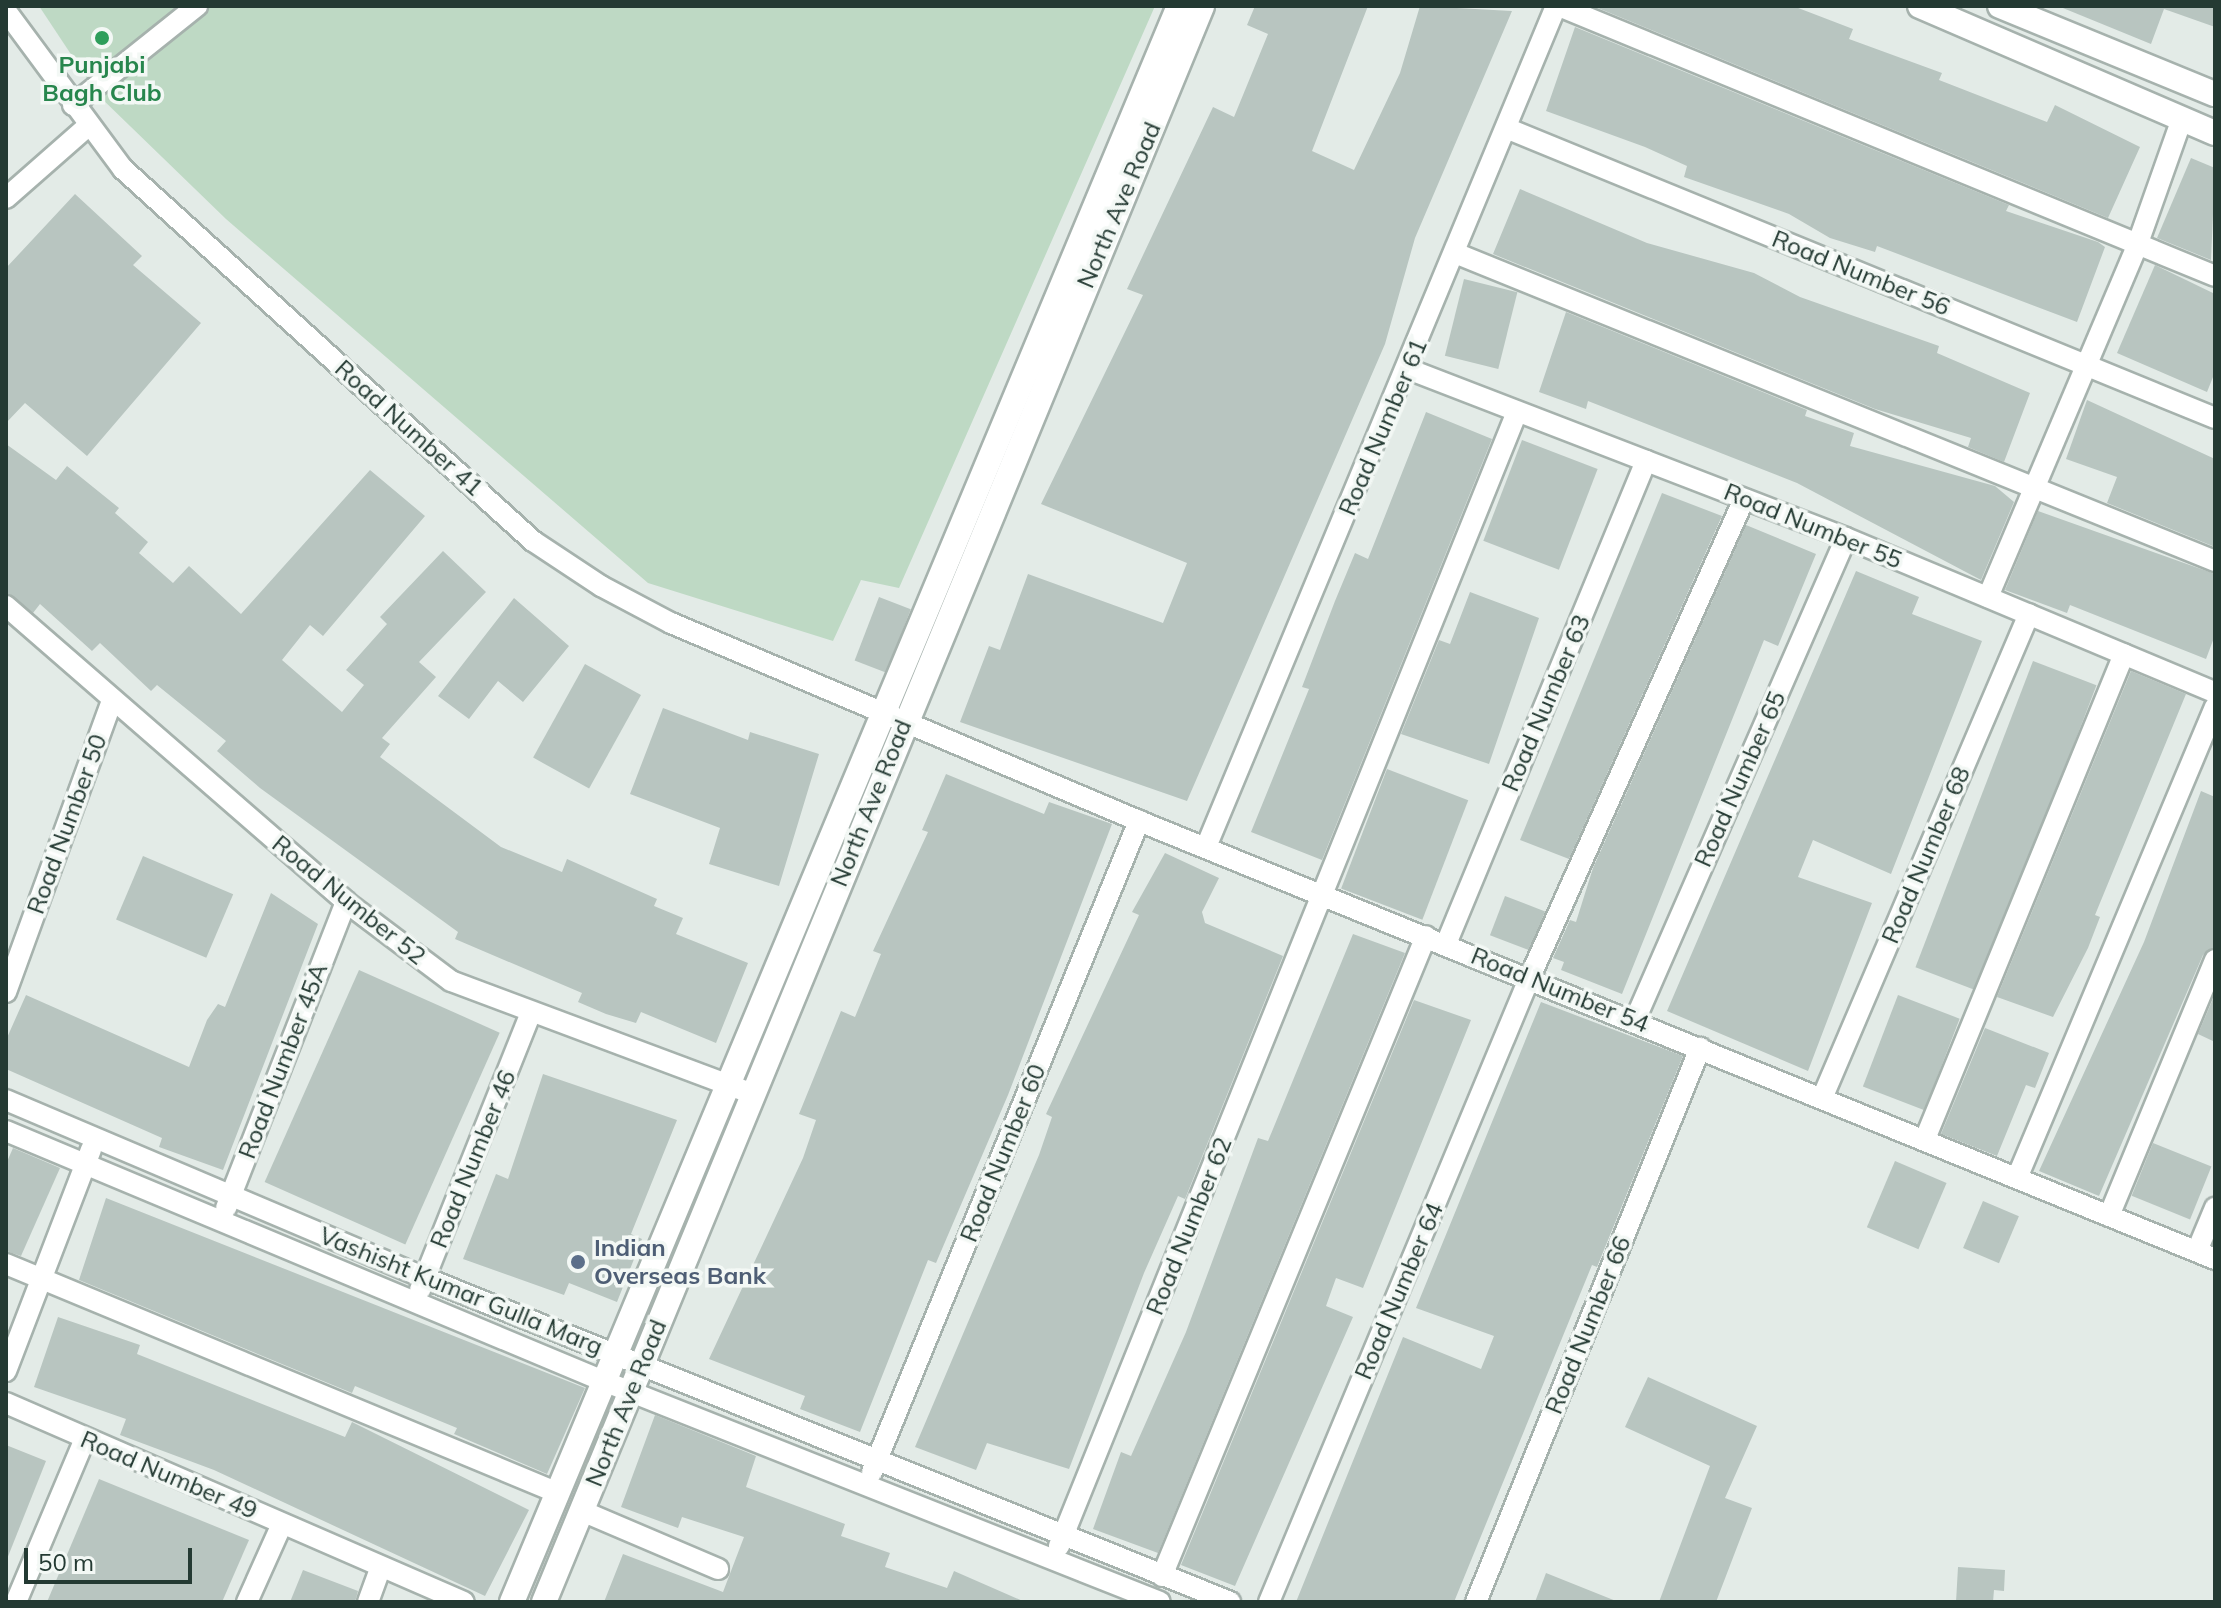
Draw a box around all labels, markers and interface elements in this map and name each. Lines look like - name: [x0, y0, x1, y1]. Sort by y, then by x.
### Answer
- marker: Punjabi Bagh Club: [93, 29, 111, 47]
- place label: Punjabi Bagh Club: [42, 51, 162, 107]
- street label: North Ave Road: [1071, 118, 1167, 292]
- street label: Road Number 56: [1768, 224, 1954, 322]
- street label: Road Number 61: [1333, 334, 1433, 520]
- street label: Road Number 41: [329, 354, 489, 502]
- street label: Road Number 55: [1720, 477, 1906, 575]
- street label: Road Number 63: [1496, 610, 1596, 796]
- street label: Road Number 65: [1688, 687, 1792, 871]
- street label: North Ave Road: [824, 715, 918, 891]
- street label: Road Number 50: [21, 730, 113, 918]
- street label: Road Number 68: [1876, 762, 1976, 948]
- street label: Road Number 52: [266, 829, 432, 971]
- street label: Road Number 54: [1467, 941, 1653, 1039]
- street label: Road Number 45A: [232, 959, 334, 1163]
- street label: Road Number 60: [954, 1060, 1052, 1246]
- street label: Road Number 46: [424, 1066, 522, 1252]
- street label: Road Number 62: [1140, 1133, 1238, 1319]
- street label: Road Number 64: [1349, 1198, 1449, 1384]
- street label: Vashisht Kumar Gulla Marg: [315, 1221, 607, 1361]
- street label: Road Number 66: [1539, 1232, 1637, 1418]
- place label: Indian Overseas Bank: [594, 1234, 766, 1290]
- marker: Indian Overseas Bank: [569, 1253, 587, 1271]
- street label: North Ave Road: [579, 1315, 673, 1491]
- street label: Road Number 49: [76, 1425, 262, 1525]
- scale bar: [28, 1532, 196, 1582]
- text: 50 m: [38, 1547, 94, 1577]

